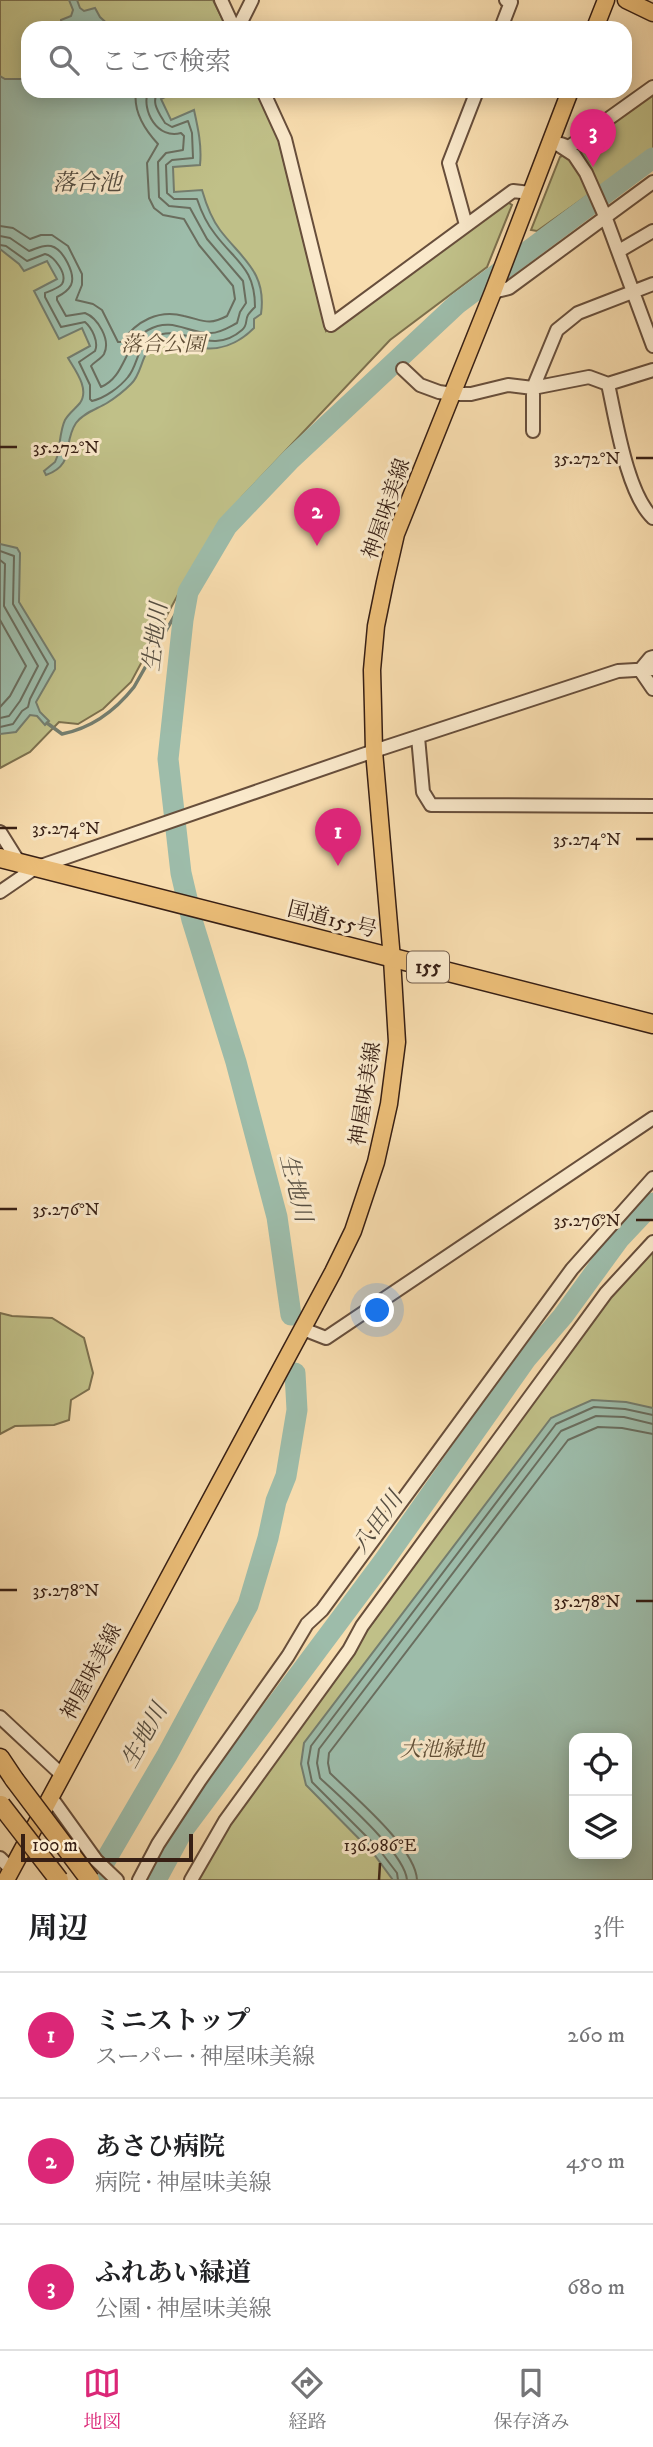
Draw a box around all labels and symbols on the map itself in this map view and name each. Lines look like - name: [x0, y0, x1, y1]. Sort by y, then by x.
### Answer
- pin: 3: [570, 109, 616, 167]
- water label: 落合池: [53, 169, 125, 198]
- park label: 落合公園: [121, 332, 208, 358]
- text: 35.272°N: [33, 437, 100, 459]
- text: 35.272°N: [554, 448, 621, 470]
- street label: 神屋味美線: [358, 455, 416, 563]
- pin: 2: [294, 488, 340, 546]
- water label: 生地川: [137, 598, 175, 673]
- pin: 1: [315, 808, 361, 866]
- text: 35.274°N: [32, 818, 100, 840]
- text: 35.274°N: [553, 829, 621, 851]
- street label: 国道155号: [284, 896, 380, 944]
- road number: 155: [407, 951, 449, 982]
- street label: 神屋味美線: [345, 1040, 387, 1148]
- water label: 生地川: [273, 1151, 318, 1228]
- text: 35.276°N: [32, 1199, 100, 1221]
- text: 35.276°N: [553, 1210, 621, 1232]
- your location: [360, 1293, 394, 1327]
- water label: 八田川: [346, 1484, 411, 1560]
- text: 35.278°N: [33, 1580, 100, 1602]
- text: 35.278°N: [554, 1591, 621, 1613]
- street label: 神屋味美線: [56, 1620, 128, 1724]
- water label: 生地川: [116, 1696, 176, 1773]
- park label: 大池緑地: [400, 1737, 486, 1763]
- scale bar: [21, 1831, 192, 1863]
- text: 136.986°E: [344, 1835, 417, 1857]

